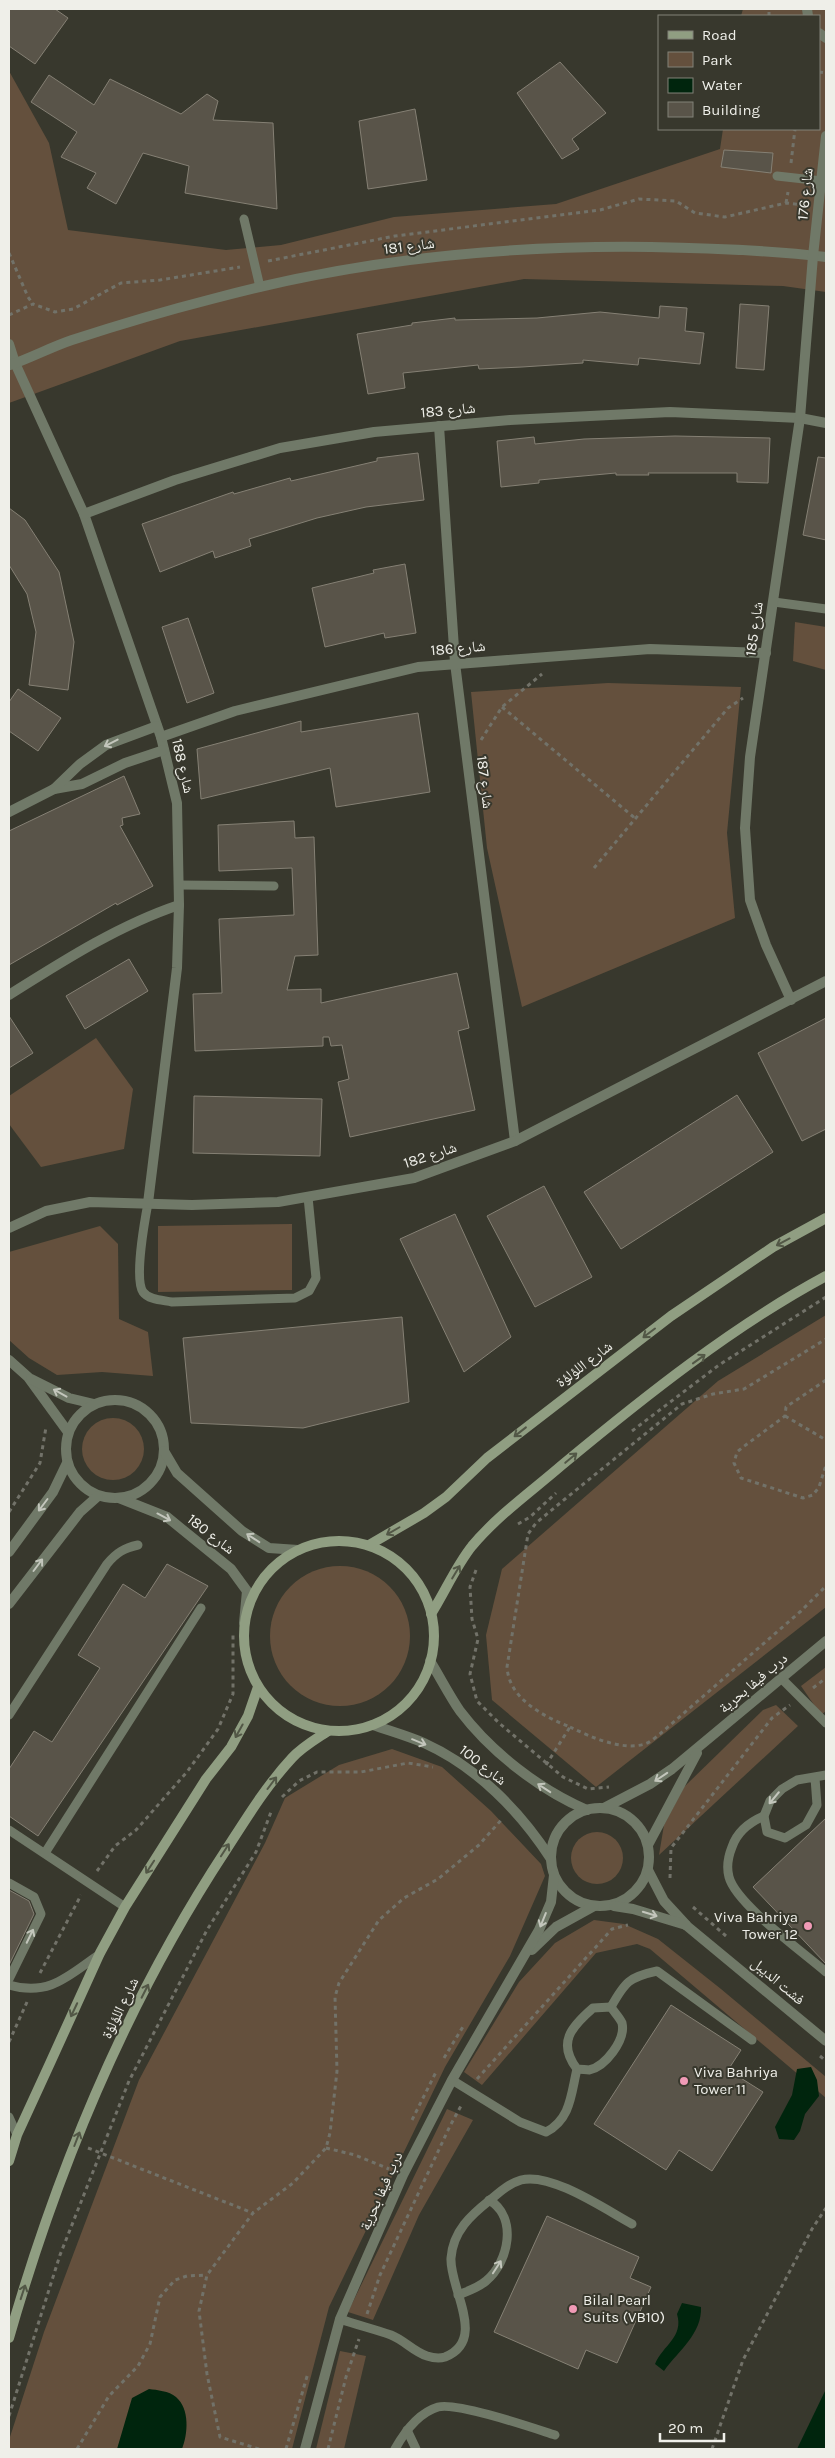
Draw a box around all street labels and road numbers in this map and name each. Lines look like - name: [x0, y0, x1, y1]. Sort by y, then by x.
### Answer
- street label: شارع 176: [793, 167, 818, 221]
- street label: شارع 181: [382, 234, 436, 259]
- street label: شارع 183: [420, 399, 476, 422]
- street label: شارع 185: [741, 601, 768, 657]
- street label: شارع 186: [430, 637, 486, 660]
- street label: شارع 188: [167, 737, 198, 795]
- street label: شارع 187: [472, 754, 497, 810]
- street label: شارع 182: [401, 1138, 459, 1173]
- street label: شارع اللؤلؤة: [552, 1337, 616, 1392]
- street label: شارع 180: [183, 1510, 238, 1559]
- street label: درب فيفا بحرية: [715, 1649, 791, 1717]
- street label: شارع 100: [455, 1741, 510, 1790]
- street label: فشت الديبل: [747, 1953, 808, 2009]
- street label: شارع اللؤلؤة: [97, 1974, 143, 2042]
- street label: درب فيفا بحرية: [356, 2149, 406, 2233]

